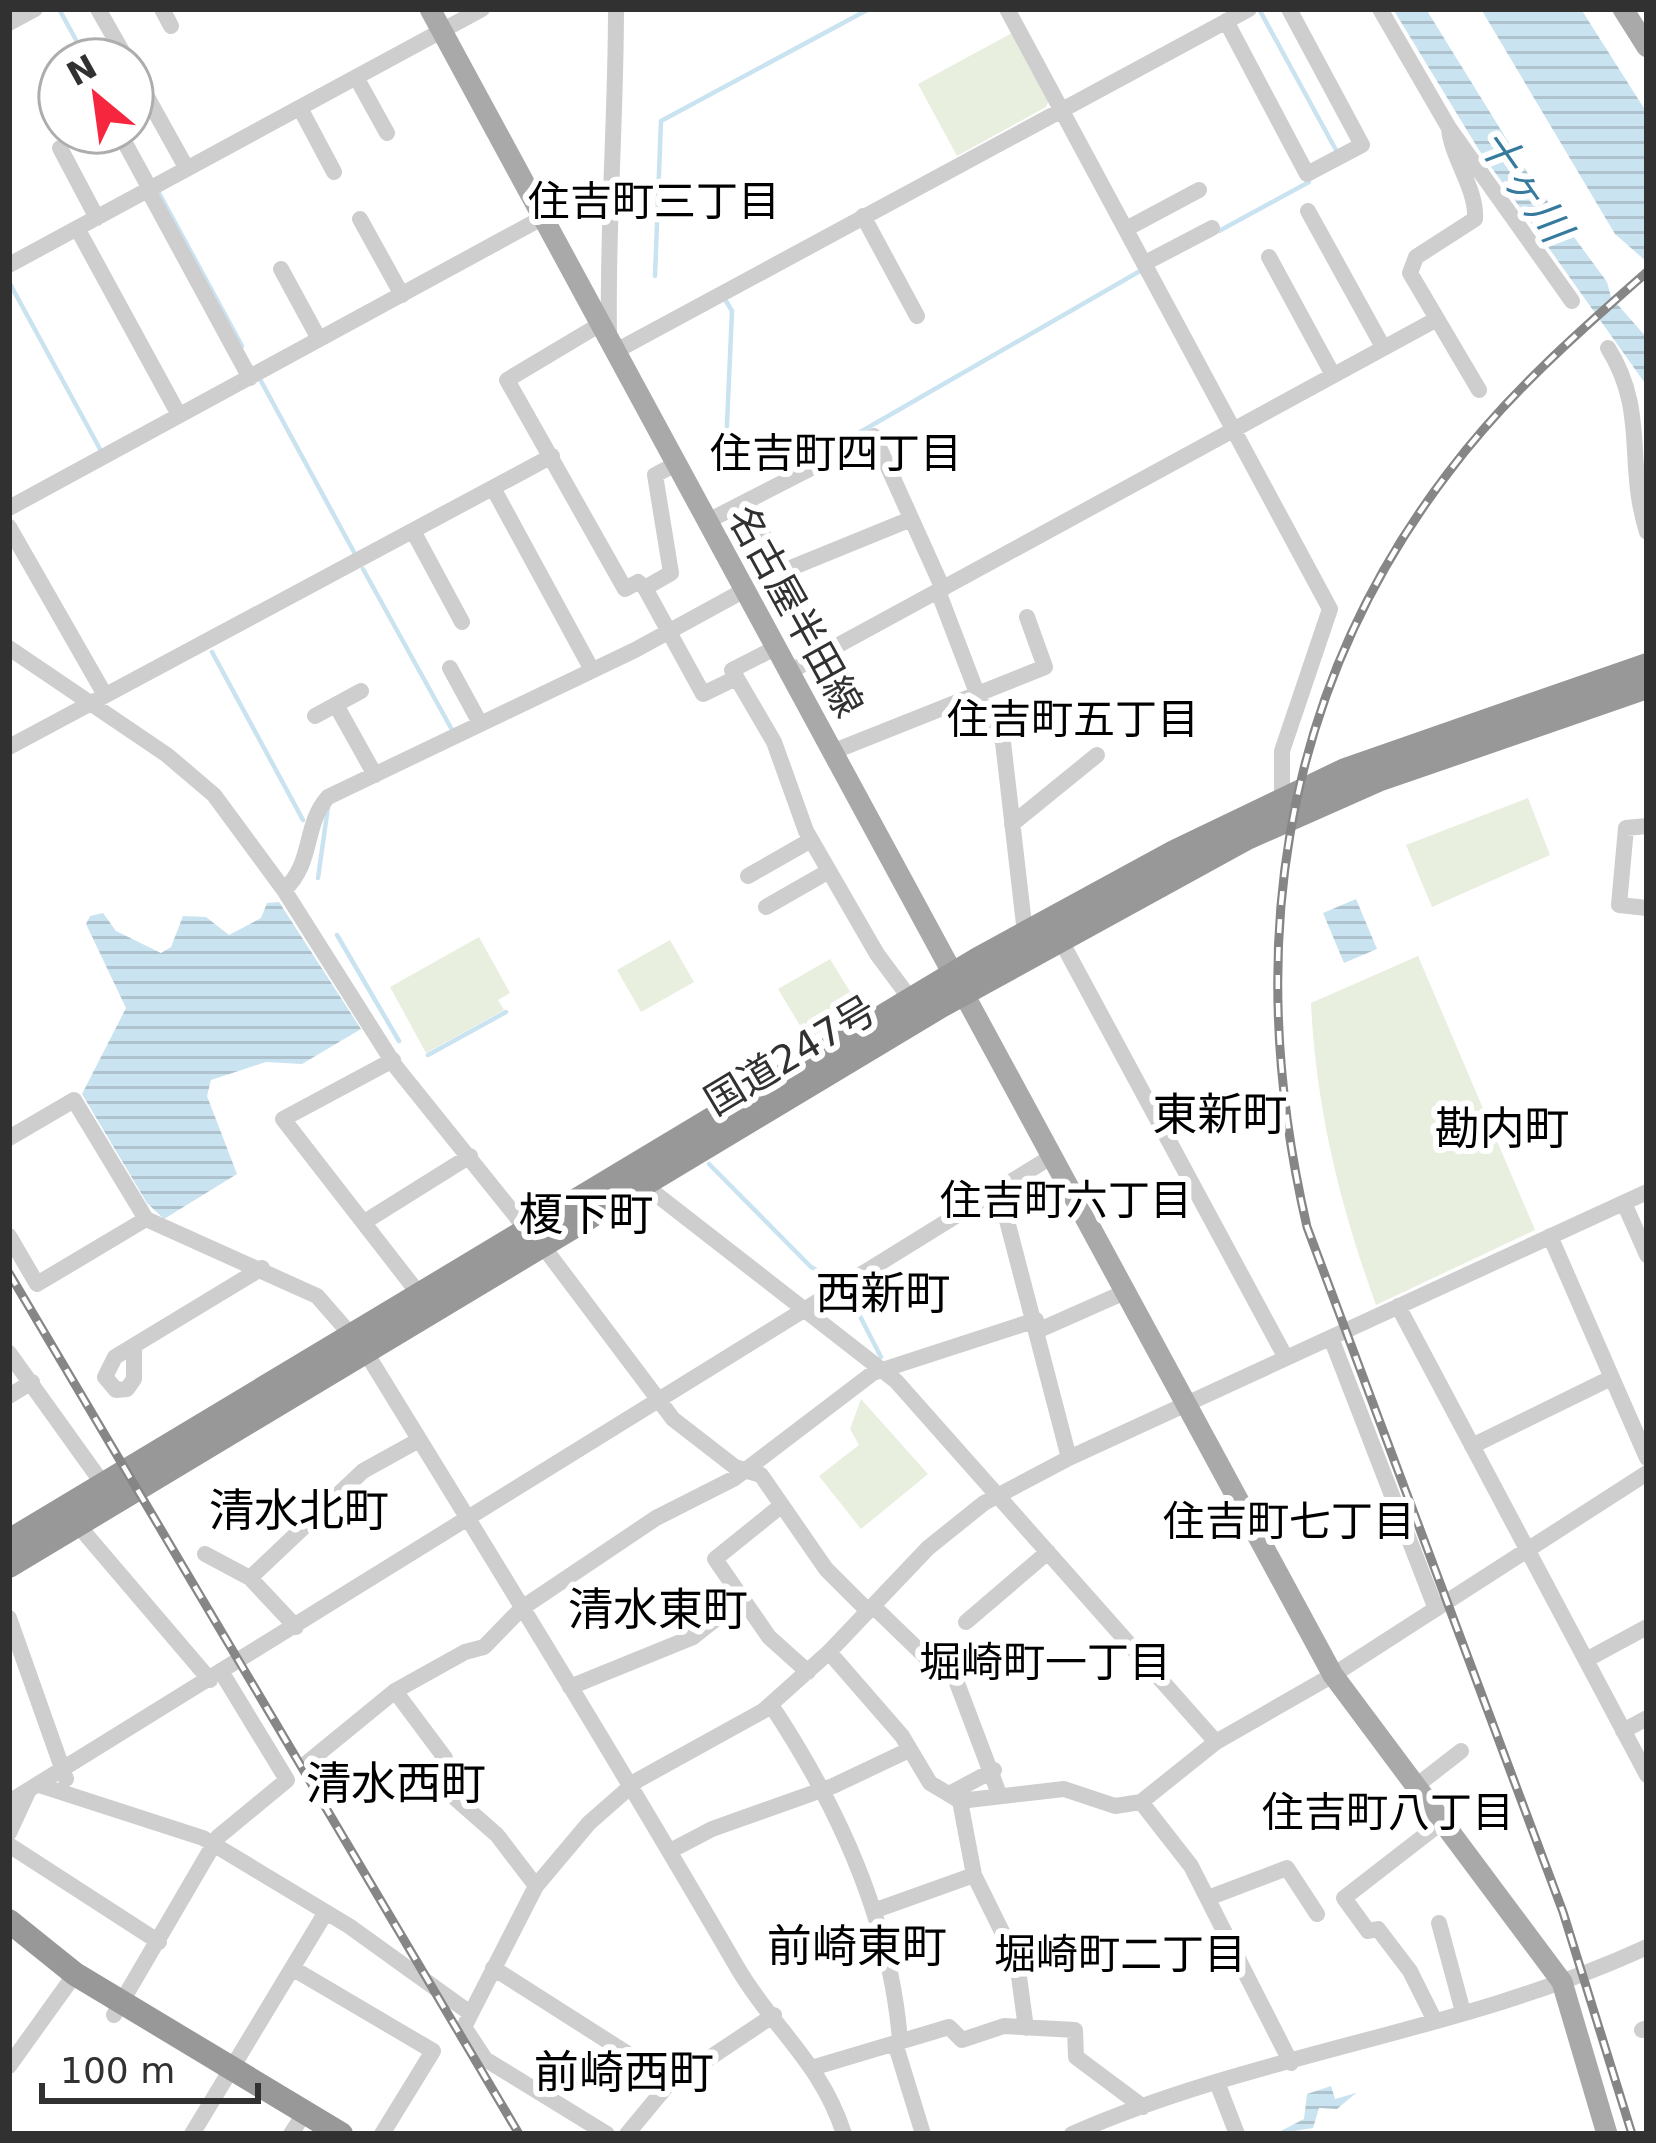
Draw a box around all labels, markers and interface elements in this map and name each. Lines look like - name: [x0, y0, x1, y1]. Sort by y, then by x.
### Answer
- north arrow: [36, 36, 156, 156]
- text: N: [60, 46, 103, 94]
- water label: 十ヶ川: [1468, 120, 1583, 254]
- district label: 住吉町三丁目: [528, 177, 780, 226]
- district label: 住吉町四丁目: [710, 429, 962, 478]
- street label: 名古屋半田線: [719, 498, 872, 724]
- district label: 住吉町五丁目: [947, 695, 1199, 744]
- street label: 国道247号: [697, 987, 884, 1124]
- district label: 東新町: [1152, 1088, 1288, 1141]
- district label: 勘内町: [1434, 1102, 1570, 1155]
- district label: 住吉町六丁目: [940, 1176, 1192, 1225]
- district label: 榎下町: [518, 1188, 654, 1241]
- district label: 西新町: [815, 1267, 951, 1320]
- district label: 清水北町: [209, 1484, 389, 1537]
- district label: 住吉町七丁目: [1163, 1497, 1415, 1546]
- district label: 清水東町: [568, 1583, 748, 1636]
- district label: 堀崎町一丁目: [919, 1638, 1171, 1687]
- district label: 清水西町: [306, 1757, 486, 1810]
- district label: 住吉町八丁目: [1262, 1788, 1514, 1837]
- district label: 前崎東町: [767, 1920, 947, 1973]
- district label: 堀崎町二丁目: [994, 1930, 1246, 1979]
- scale bar: [42, 2029, 258, 2103]
- district label: 前崎西町: [534, 2046, 714, 2099]
- text: 100 m: [60, 2050, 175, 2091]

